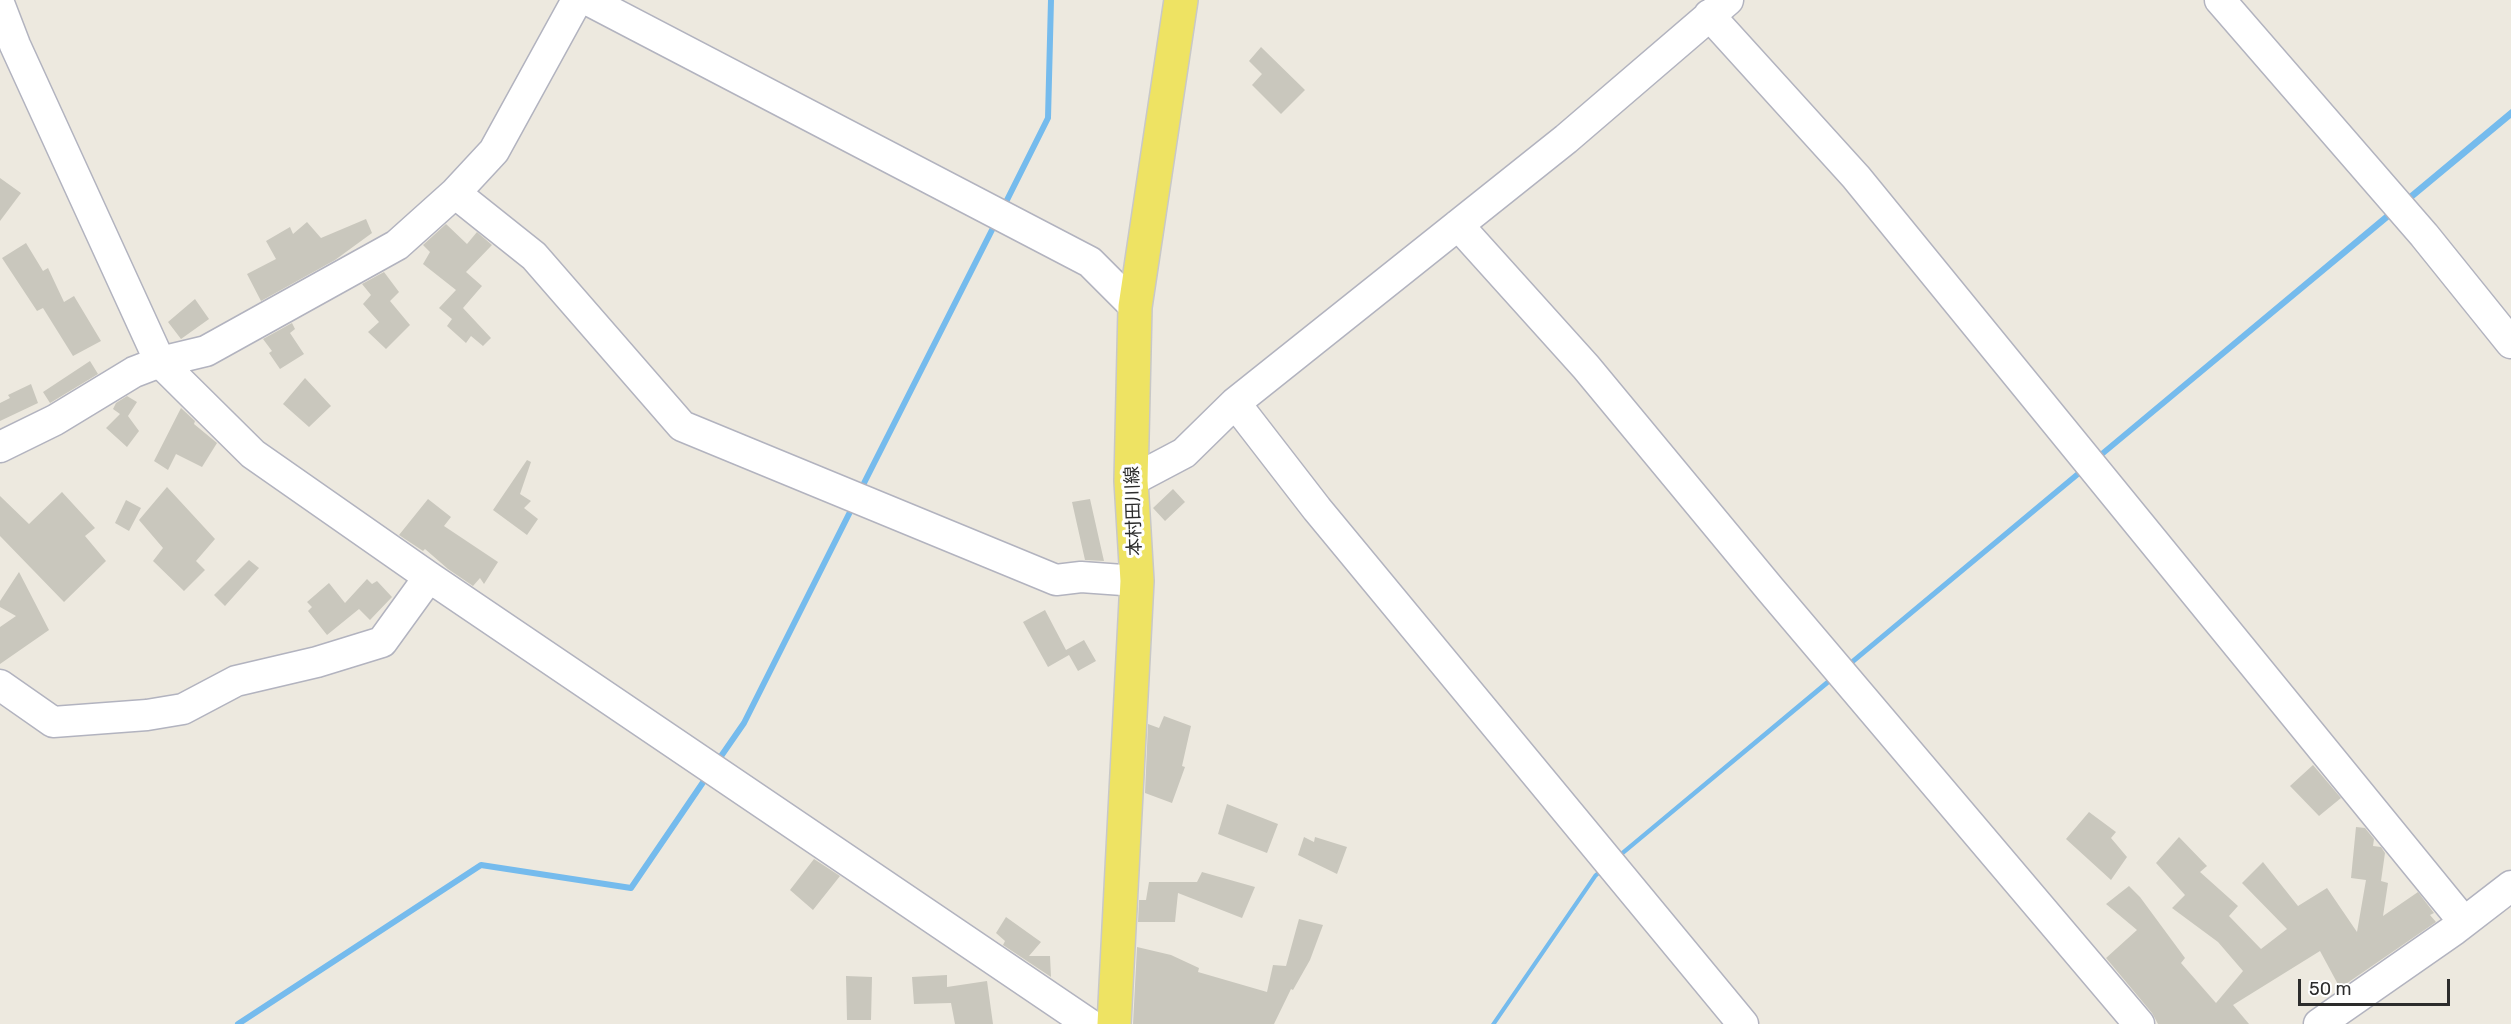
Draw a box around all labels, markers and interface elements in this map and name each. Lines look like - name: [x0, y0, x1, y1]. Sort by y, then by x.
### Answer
- street label: 本村田川線: [1122, 466, 1146, 556]
- scale bar: [2301, 967, 2452, 1005]
- text: 50 m: [2309, 978, 2352, 1000]

